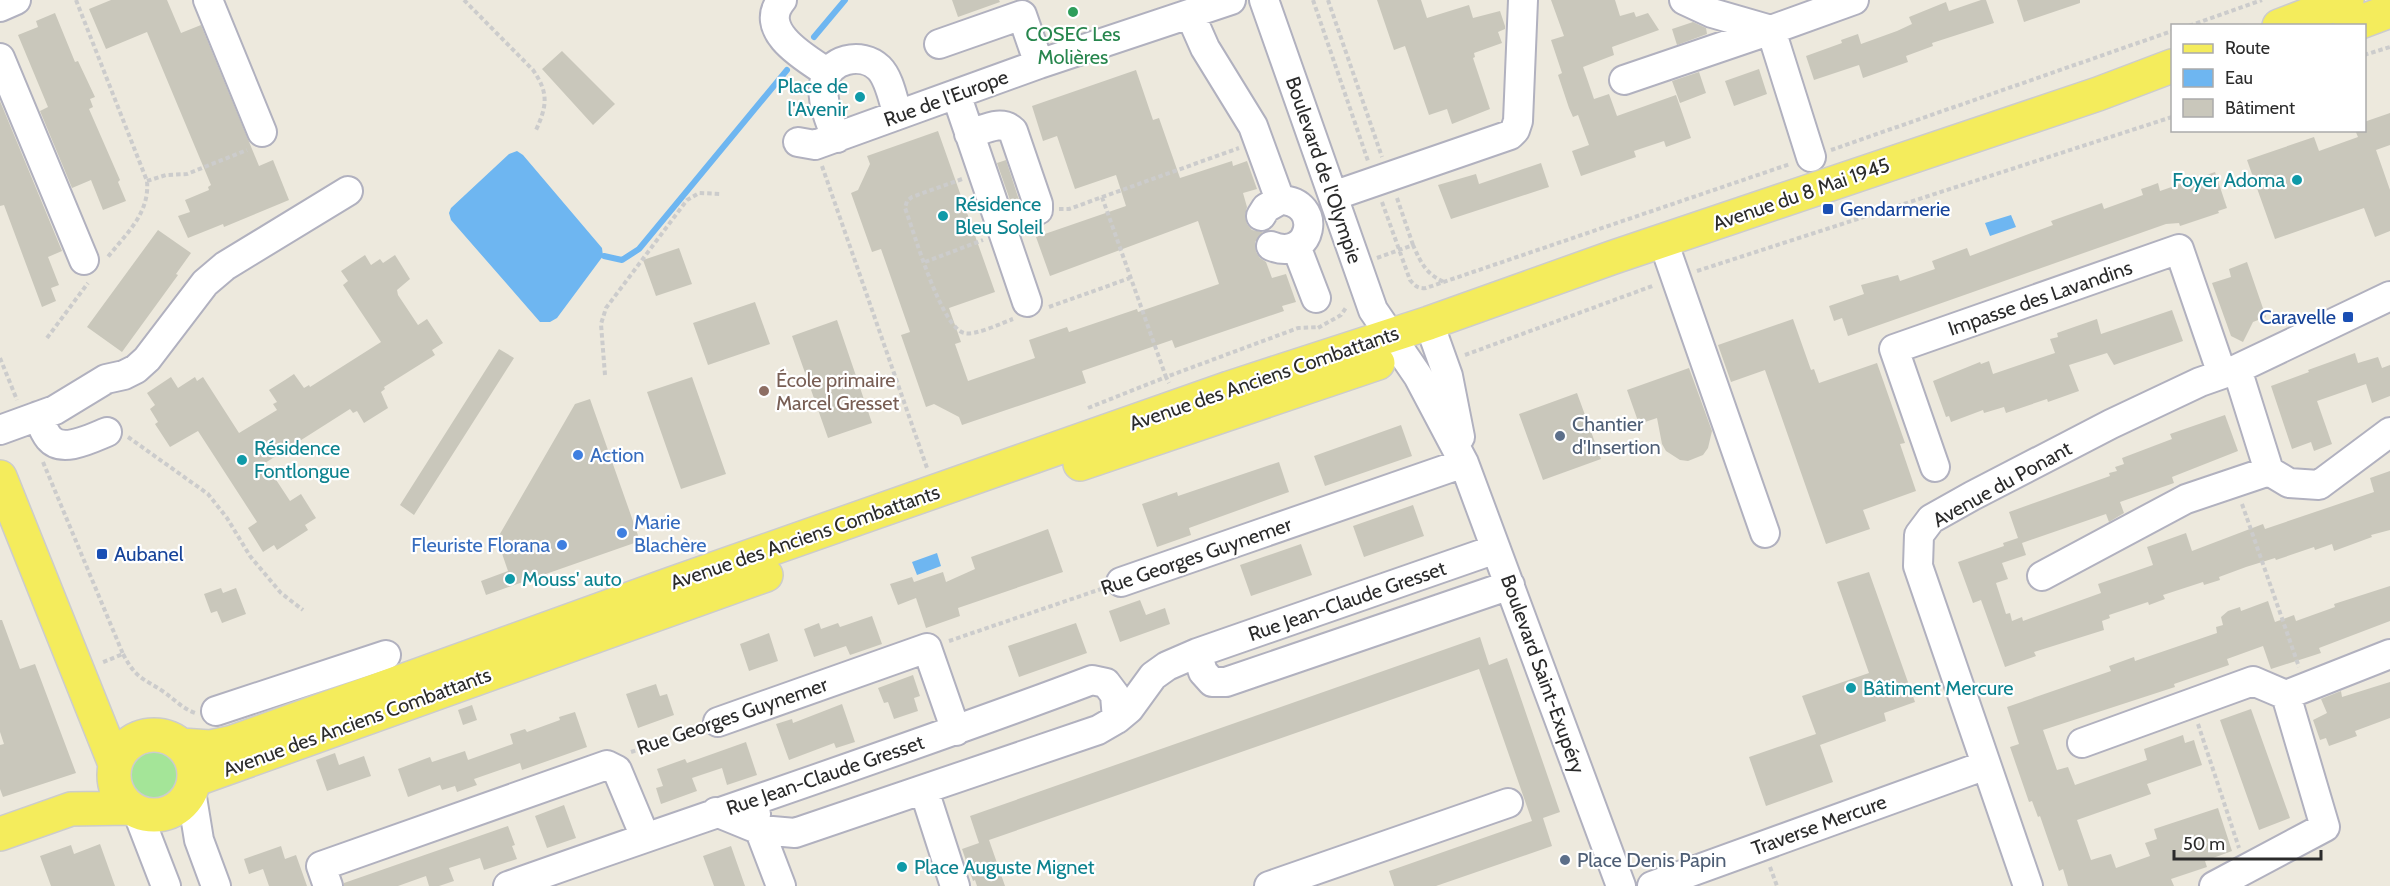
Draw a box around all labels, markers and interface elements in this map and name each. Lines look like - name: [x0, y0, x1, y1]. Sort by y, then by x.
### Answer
- marker: COSEC Les Molières: [1066, 5, 1080, 19]
- place label: COSEC Les Molières: [1025, 22, 1121, 69]
- legend: [2171, 24, 2366, 132]
- text: Route: [2225, 37, 2270, 59]
- street label: Rue de l'Europe: [881, 64, 1011, 132]
- text: Eau: [2225, 67, 2253, 89]
- street label: Boulevard de l'Olympie: [1281, 73, 1367, 267]
- place label: Place de l'Avenir: [777, 74, 849, 121]
- marker: Place de l'Avenir: [853, 90, 867, 104]
- text: Bâtiment: [2225, 97, 2295, 119]
- street label: Avenue du 8 Mai 1945: [1709, 152, 1893, 236]
- place label: Foyer Adoma: [2172, 168, 2285, 192]
- marker: Foyer Adoma: [2290, 173, 2304, 187]
- place label: Résidence Bleu Soleil: [955, 192, 1043, 239]
- place label: Gendarmerie: [1840, 197, 1950, 221]
- marker: Gendarmerie: [1821, 202, 1835, 216]
- marker: Résidence Bleu Soleil: [936, 209, 950, 223]
- street label: Impasse des Lavandins: [1945, 255, 2135, 341]
- place label: Caravelle: [2259, 305, 2336, 329]
- marker: Caravelle: [2341, 310, 2355, 324]
- street label: Avenue des Anciens Combattants: [1126, 321, 1402, 435]
- place label: École primaire Marcel Gresset: [776, 368, 900, 415]
- marker: École primaire Marcel Gresset: [757, 384, 771, 398]
- place label: Chantier d'Insertion: [1572, 412, 1661, 459]
- marker: Chantier d'Insertion: [1553, 429, 1567, 443]
- place label: Résidence Fontlongue: [254, 436, 350, 483]
- street label: Avenue du Ponant: [1929, 436, 2076, 532]
- place label: Action: [590, 443, 644, 467]
- marker: Action: [571, 448, 585, 462]
- marker: Résidence Fontlongue: [235, 453, 249, 467]
- street label: Avenue des Anciens Combattants: [667, 480, 943, 594]
- place label: Marie Blachère: [634, 510, 707, 557]
- street label: Rue Georges Guynemer: [1097, 512, 1295, 600]
- marker: Marie Blachère: [615, 526, 629, 540]
- place label: Fleuriste Florana: [411, 533, 550, 557]
- marker: Fleuriste Florana: [555, 538, 569, 552]
- place label: Aubanel: [114, 542, 184, 566]
- marker: Aubanel: [95, 547, 109, 561]
- street label: Rue Jean-Claude Gresset: [1245, 556, 1449, 646]
- place label: Mouss' auto: [522, 567, 622, 591]
- street label: Boulevard Saint-Exupéry: [1496, 571, 1590, 777]
- marker: Mouss' auto: [503, 572, 517, 586]
- street label: Avenue des Anciens Combattants: [220, 662, 494, 782]
- street label: Rue Georges Guynemer: [633, 672, 831, 760]
- place label: Bâtiment Mercure: [1863, 676, 2014, 700]
- marker: Bâtiment Mercure: [1844, 681, 1858, 695]
- street label: Rue Jean-Claude Gresset: [723, 730, 927, 820]
- street label: Traverse Mercure: [1748, 789, 1890, 861]
- scale bar: [2174, 823, 2321, 861]
- text: 50 m: [2183, 833, 2225, 855]
- place label: Place Denis Papin: [1577, 848, 1727, 872]
- marker: Place Denis Papin: [1558, 853, 1572, 867]
- place label: Place Auguste Mignet: [914, 855, 1095, 879]
- marker: Place Auguste Mignet: [895, 860, 909, 874]

